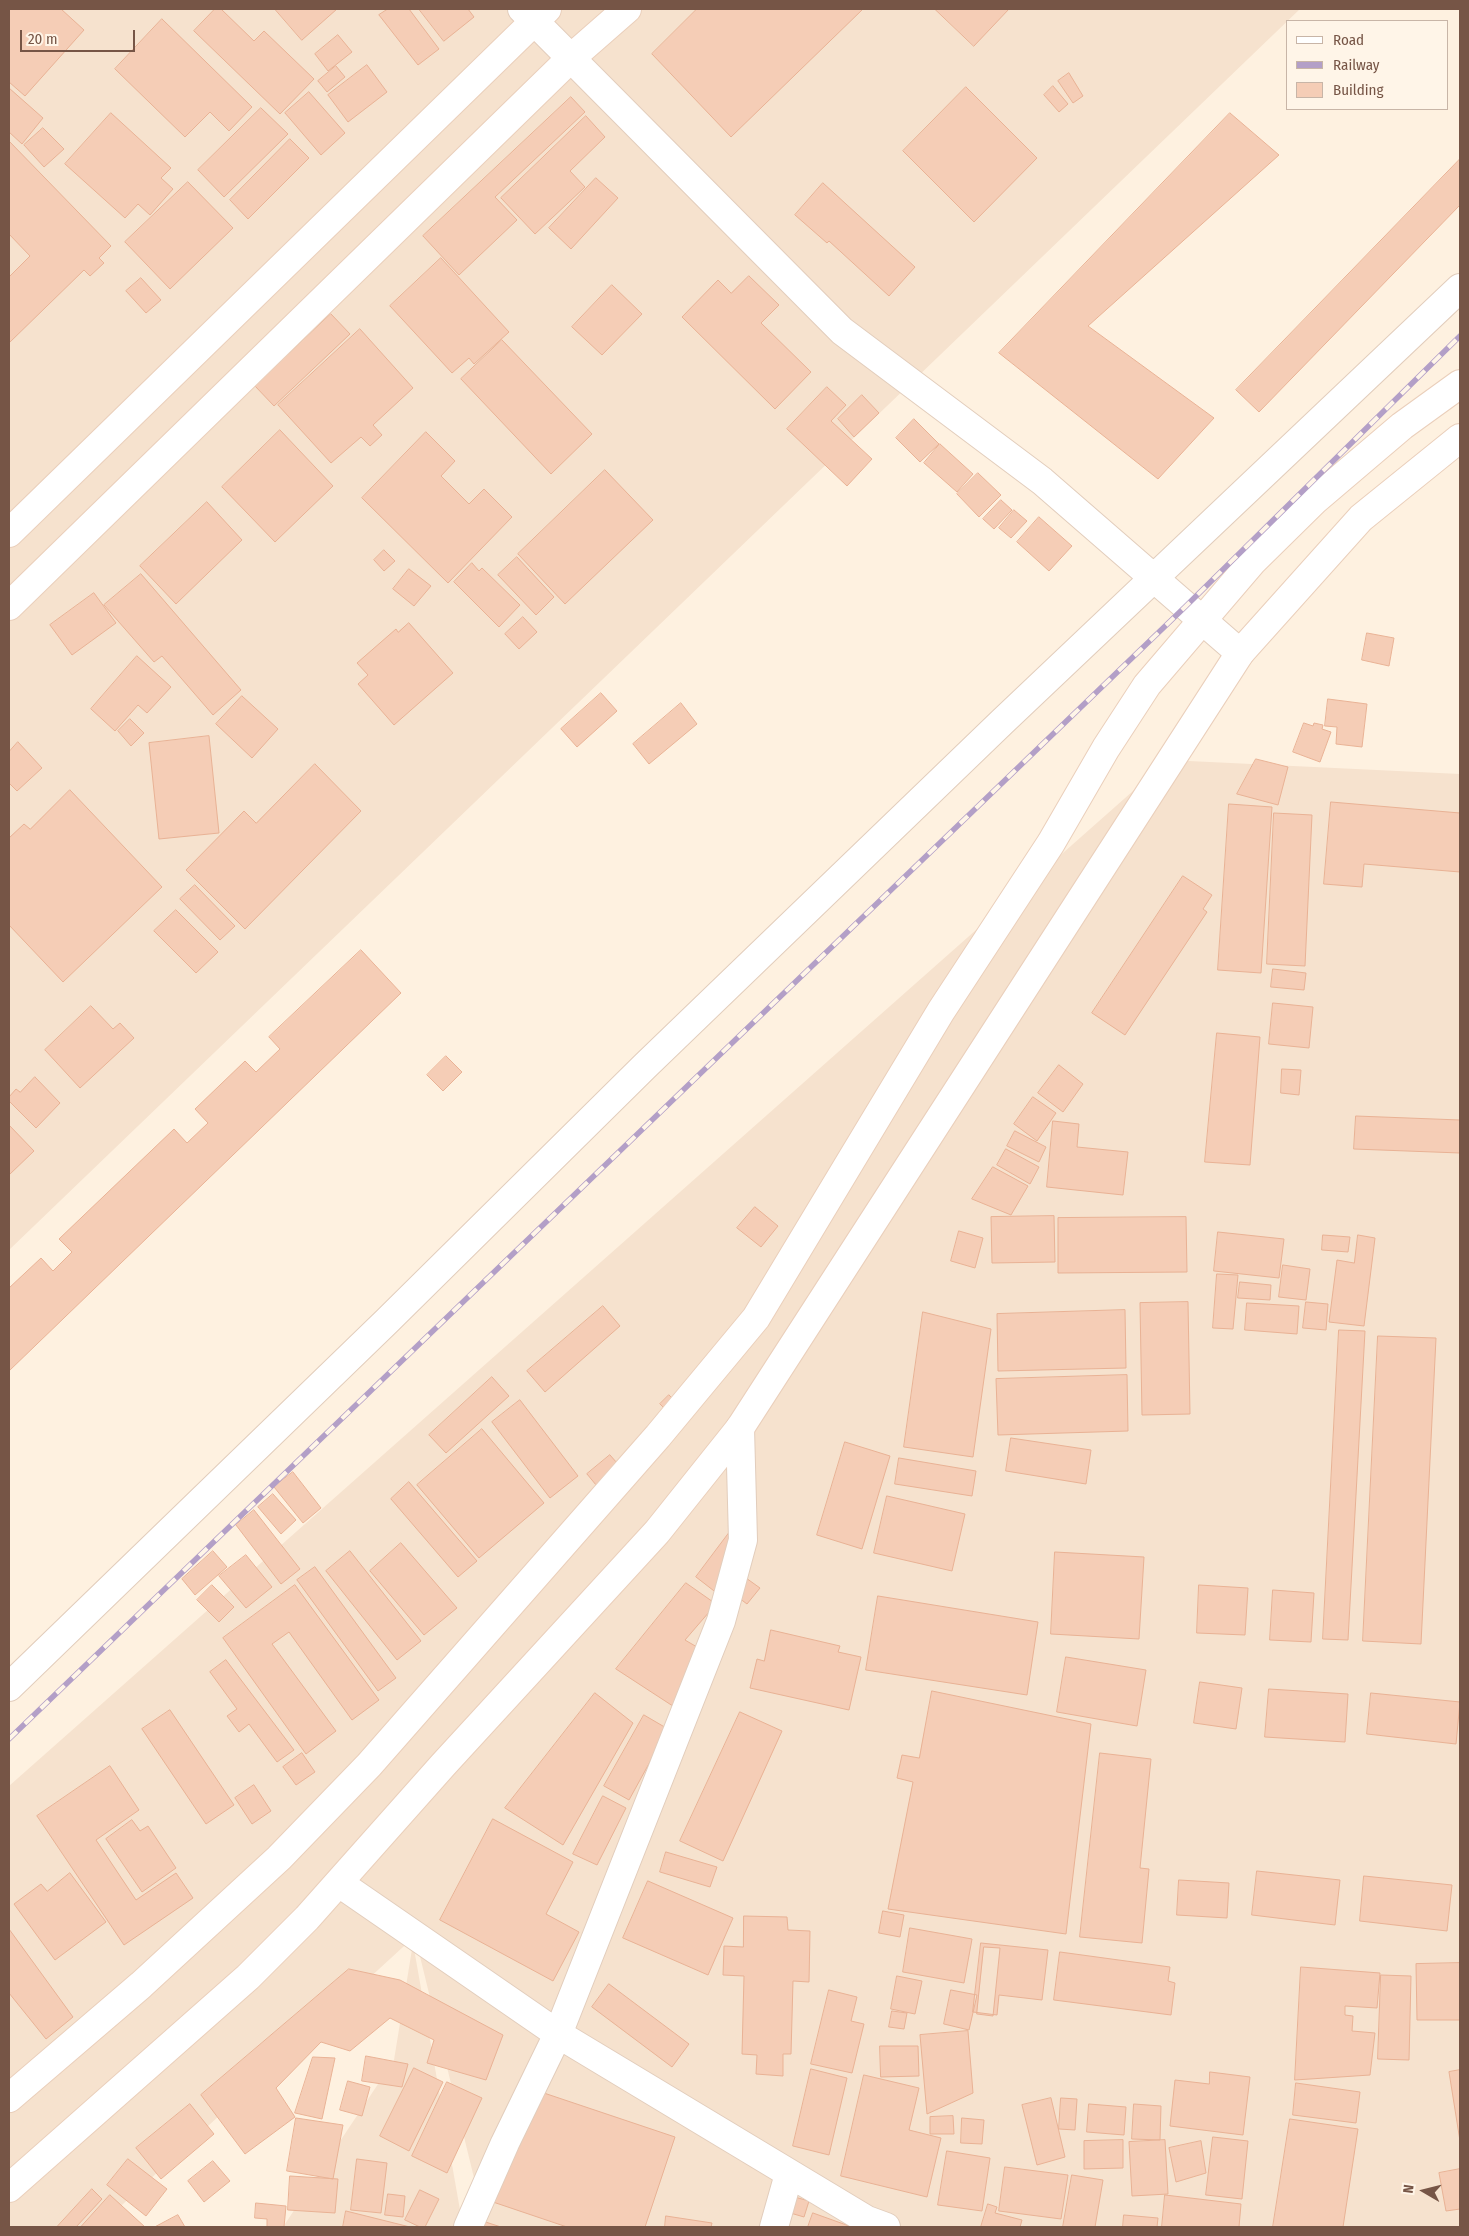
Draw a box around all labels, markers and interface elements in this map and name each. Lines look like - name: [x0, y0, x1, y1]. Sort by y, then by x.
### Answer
- scale bar: [22, 20, 138, 52]
- legend: [1286, 20, 1449, 110]
- text: 20 m: [28, 30, 58, 48]
- text: Road: [1333, 31, 1364, 49]
- text: Railway: [1333, 56, 1380, 74]
- text: Building: [1333, 81, 1384, 99]
- north arrow: [1399, 2166, 1449, 2216]
- text: N: [1400, 2184, 1418, 2194]

